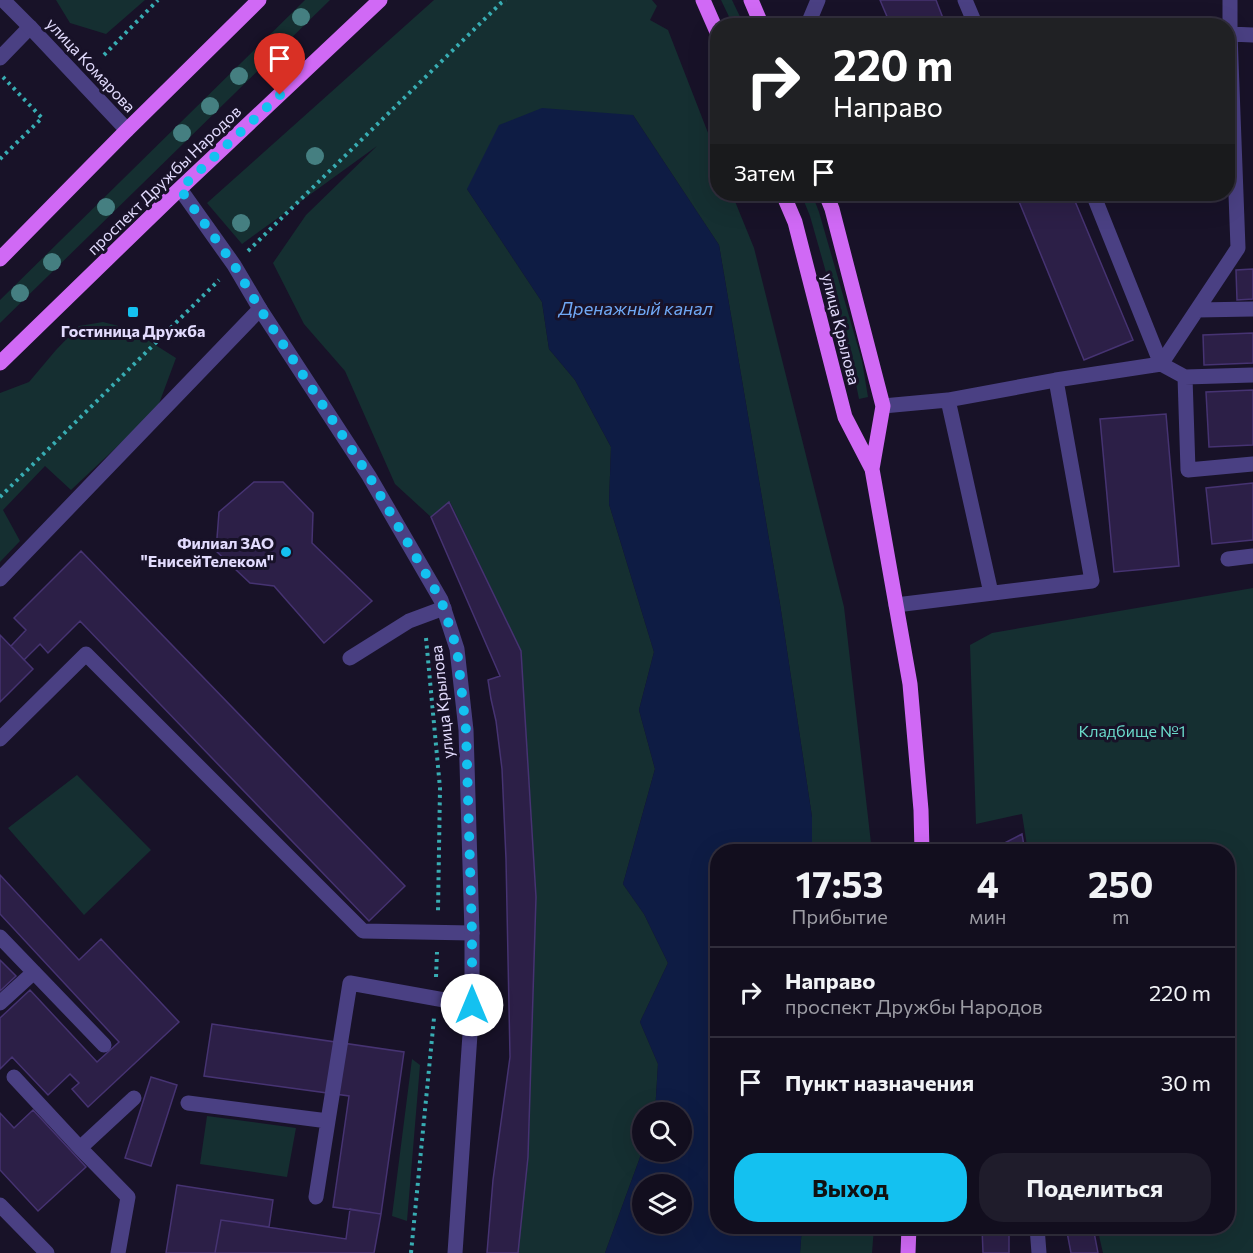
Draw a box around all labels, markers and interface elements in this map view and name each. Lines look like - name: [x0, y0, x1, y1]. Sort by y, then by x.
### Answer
- street label: улица Комарова: [43, 14, 140, 116]
- pin: [254, 33, 305, 95]
- text: 220 m: [833, 38, 953, 90]
- icon: arrive: [263, 42, 296, 75]
- icon: right: [734, 42, 812, 120]
- text: Направо: [833, 90, 943, 123]
- street label: проспект Дружбы Народов: [83, 101, 244, 258]
- icon: arrive: [807, 156, 840, 189]
- text: Затем: [734, 159, 795, 186]
- street label: улица Крылова: [818, 271, 865, 387]
- water label: Дренажный канал: [557, 297, 713, 319]
- marker: Гостиница Дружба: [126, 305, 140, 319]
- place label: Гостиница Дружба: [61, 321, 205, 340]
- place label: Филиал ЗАО "ЕнисейТелеком": [141, 533, 274, 570]
- marker: Филиал ЗАО "ЕнисейТелеком": [279, 545, 293, 559]
- street label: улица Крылова: [426, 644, 457, 760]
- park label: Кладбище №1: [1078, 721, 1186, 740]
- text: 17:53: [796, 861, 883, 905]
- text: 4: [977, 861, 999, 905]
- text: 250: [1088, 861, 1153, 905]
- text: Прибытие: [792, 904, 888, 928]
- text: мин: [969, 904, 1006, 928]
- text: m: [1112, 904, 1129, 928]
- text: Направо: [785, 967, 875, 994]
- position arrow: [440, 973, 504, 1037]
- icon: right: [734, 976, 767, 1009]
- text: 220 m: [1149, 979, 1211, 1006]
- text: проспект Дружбы Народов: [785, 994, 1043, 1018]
- icon: arrive: [734, 1066, 767, 1099]
- text: Пункт назначения: [785, 1069, 974, 1096]
- text: 30 m: [1161, 1069, 1211, 1096]
- map controls: [632, 1102, 692, 1234]
- button: search: [632, 1102, 692, 1162]
- button: Выход: [734, 1153, 967, 1222]
- button: Поделиться: [979, 1153, 1211, 1222]
- button: layers: [632, 1174, 692, 1234]

